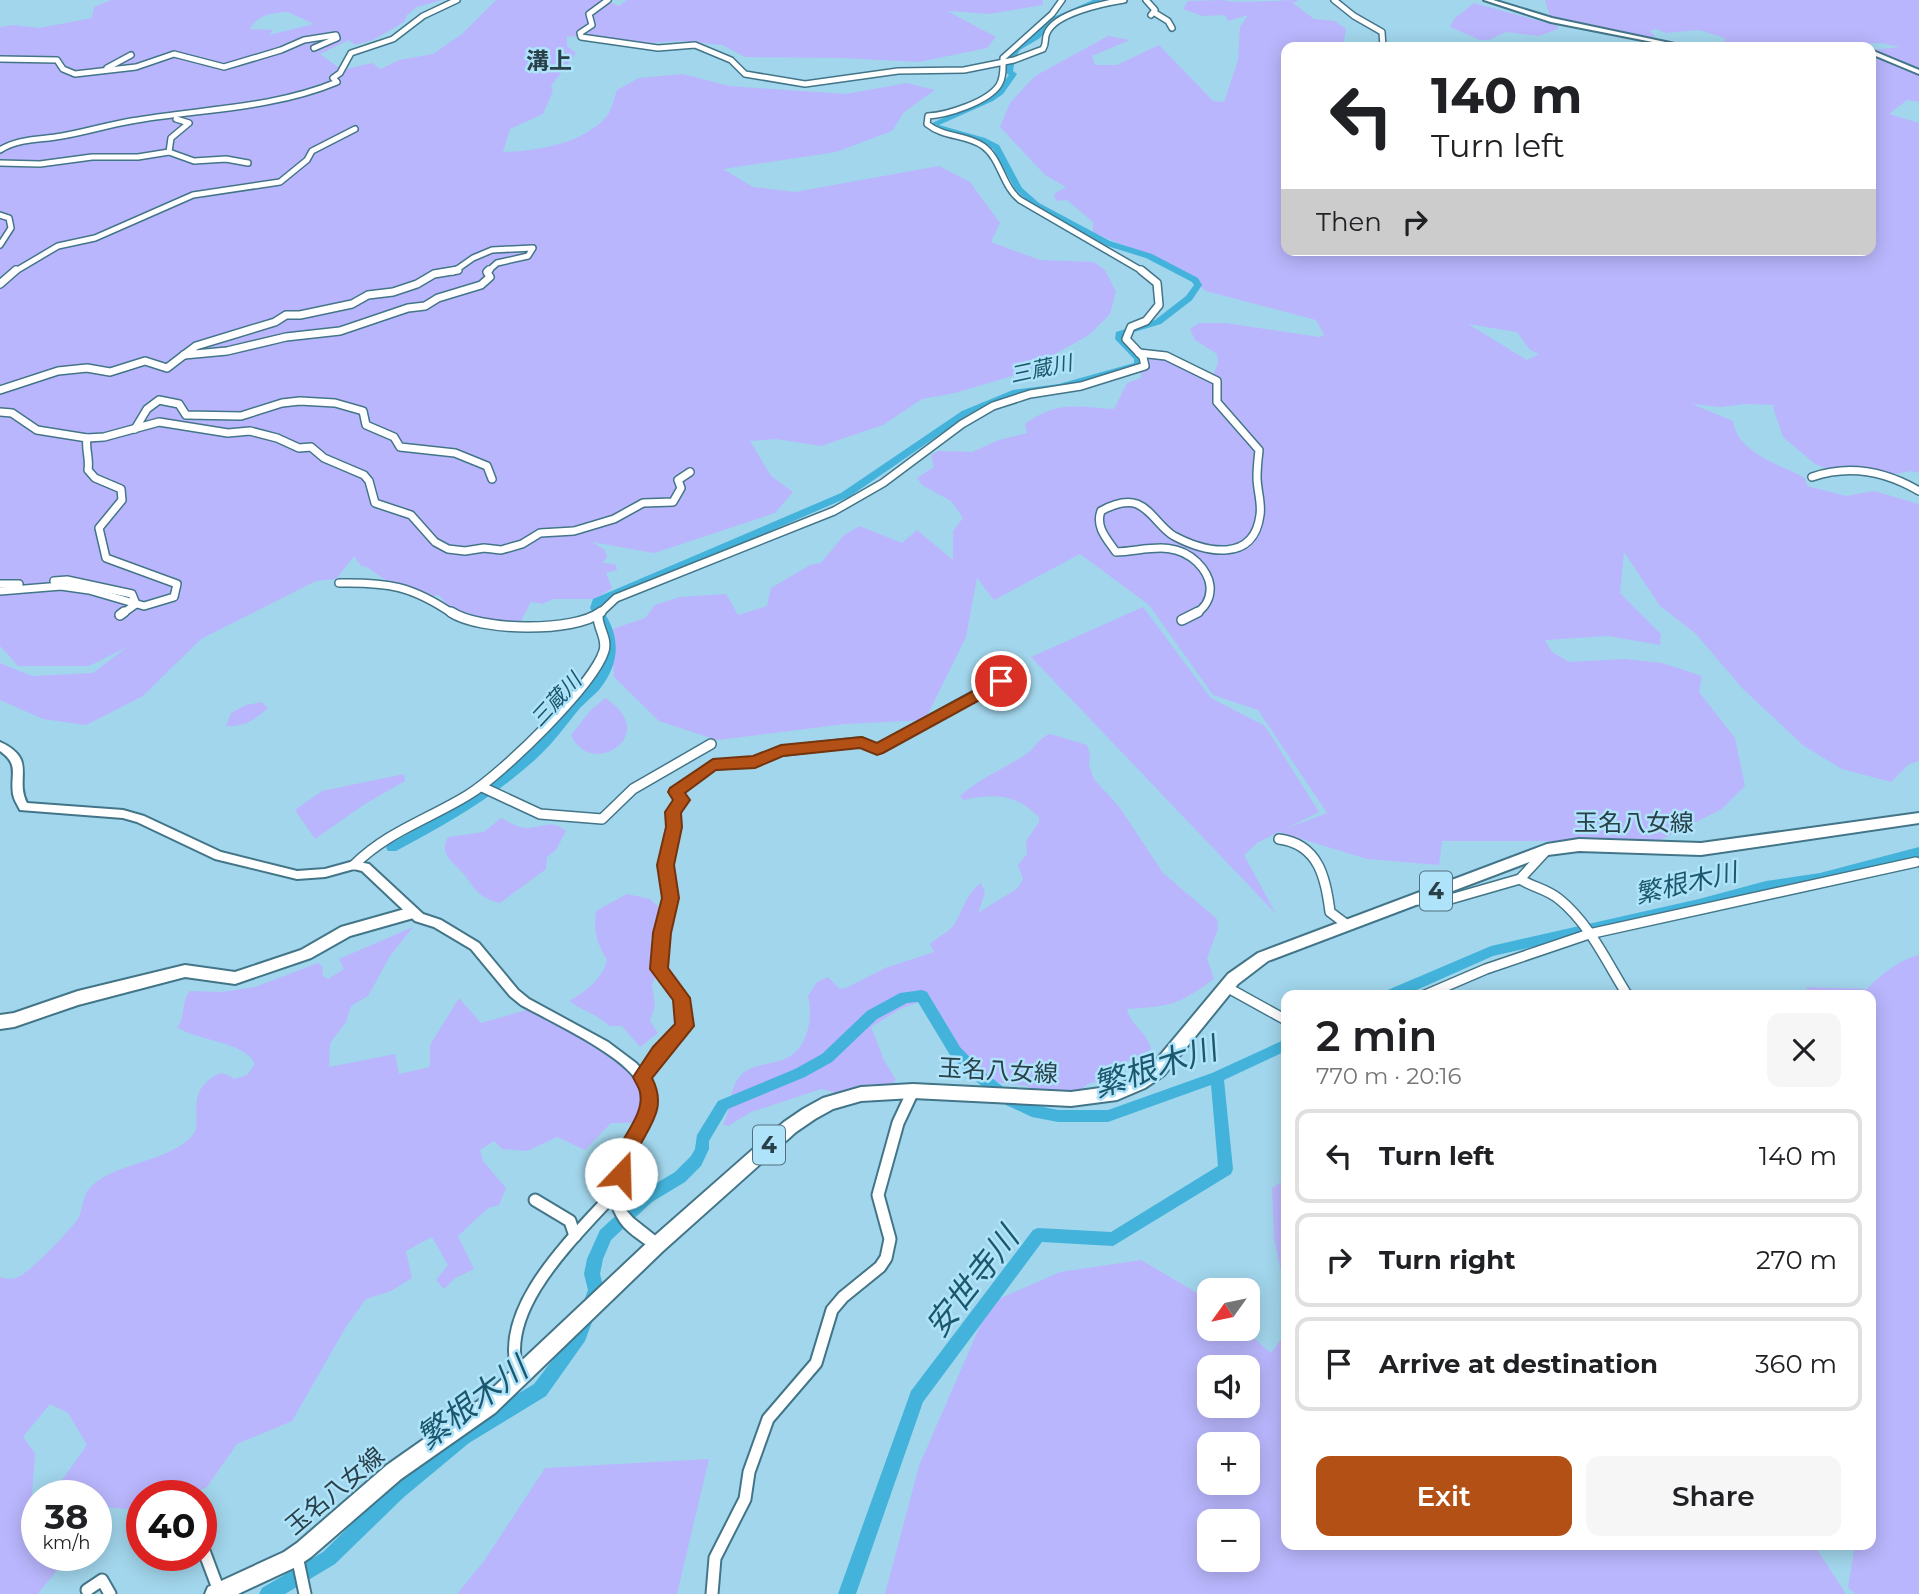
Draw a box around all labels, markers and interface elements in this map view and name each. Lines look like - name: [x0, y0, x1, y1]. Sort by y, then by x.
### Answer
- district label: 溝上: [526, 47, 572, 75]
- text: 140 m: [1431, 66, 1583, 125]
- icon: left: [1316, 70, 1407, 161]
- text: Turn left: [1431, 126, 1565, 165]
- icon: right: [1396, 203, 1434, 241]
- text: Then: [1316, 206, 1382, 238]
- water label: 三蔵川: [1007, 349, 1076, 387]
- pin: [971, 651, 1031, 711]
- icon: arrive: [982, 662, 1020, 700]
- water label: 三蔵川: [525, 667, 588, 731]
- street label: 玉名八女線: [1574, 808, 1694, 837]
- water label: 繁根木川: [1632, 855, 1743, 910]
- road number: 4: [1420, 872, 1452, 911]
- text: 2 min: [1316, 1010, 1437, 1062]
- button: close: [1767, 1013, 1841, 1087]
- water label: 繁根木川: [1088, 1027, 1225, 1105]
- street label: 玉名八女線: [937, 1053, 1059, 1088]
- text: 770 m · 20:16: [1316, 1062, 1462, 1090]
- road number: 4: [753, 1126, 785, 1164]
- position arrow: [584, 1137, 658, 1211]
- icon: left: [1320, 1137, 1358, 1175]
- text: Turn left: [1379, 1140, 1495, 1172]
- text: 140 m: [1759, 1140, 1837, 1172]
- water label: 安世寺川: [917, 1217, 1028, 1344]
- icon: right: [1320, 1241, 1358, 1279]
- text: Turn right: [1379, 1244, 1515, 1276]
- text: 270 m: [1756, 1244, 1837, 1276]
- north arrow: [1197, 1278, 1260, 1340]
- map controls: [1197, 1278, 1260, 1572]
- icon: arrive: [1320, 1345, 1358, 1383]
- water label: 繁根木川: [409, 1347, 537, 1457]
- text: Arrive at destination: [1379, 1348, 1658, 1380]
- text: 360 m: [1755, 1348, 1837, 1380]
- button: sound: [1197, 1355, 1260, 1418]
- button: +: [1197, 1432, 1260, 1495]
- street label: 玉名八女線: [279, 1441, 390, 1540]
- button: Exit: [1316, 1456, 1572, 1536]
- button: Share: [1586, 1456, 1841, 1536]
- speed limit sign: 40: [126, 1480, 217, 1571]
- text: 38: [45, 1495, 88, 1538]
- button: −: [1197, 1509, 1260, 1572]
- text: km/h: [42, 1532, 91, 1554]

